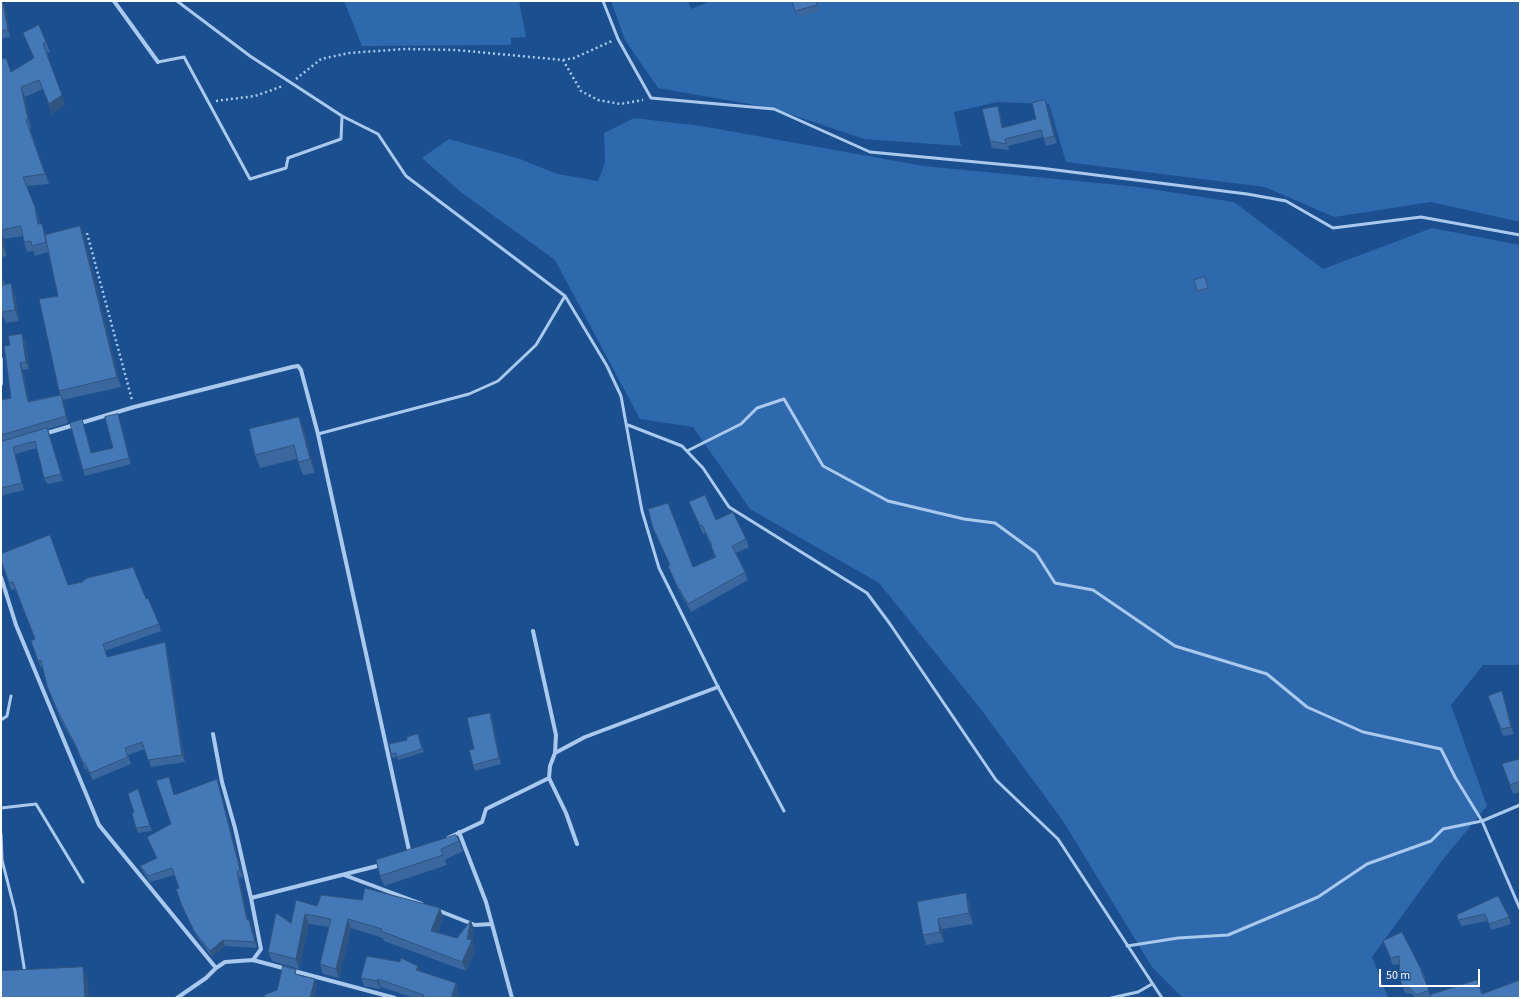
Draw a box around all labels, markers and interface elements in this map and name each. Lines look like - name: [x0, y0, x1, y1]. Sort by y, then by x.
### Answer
- scale bar: [1381, 961, 1482, 987]
- text: 50 m: [1386, 967, 1410, 984]

